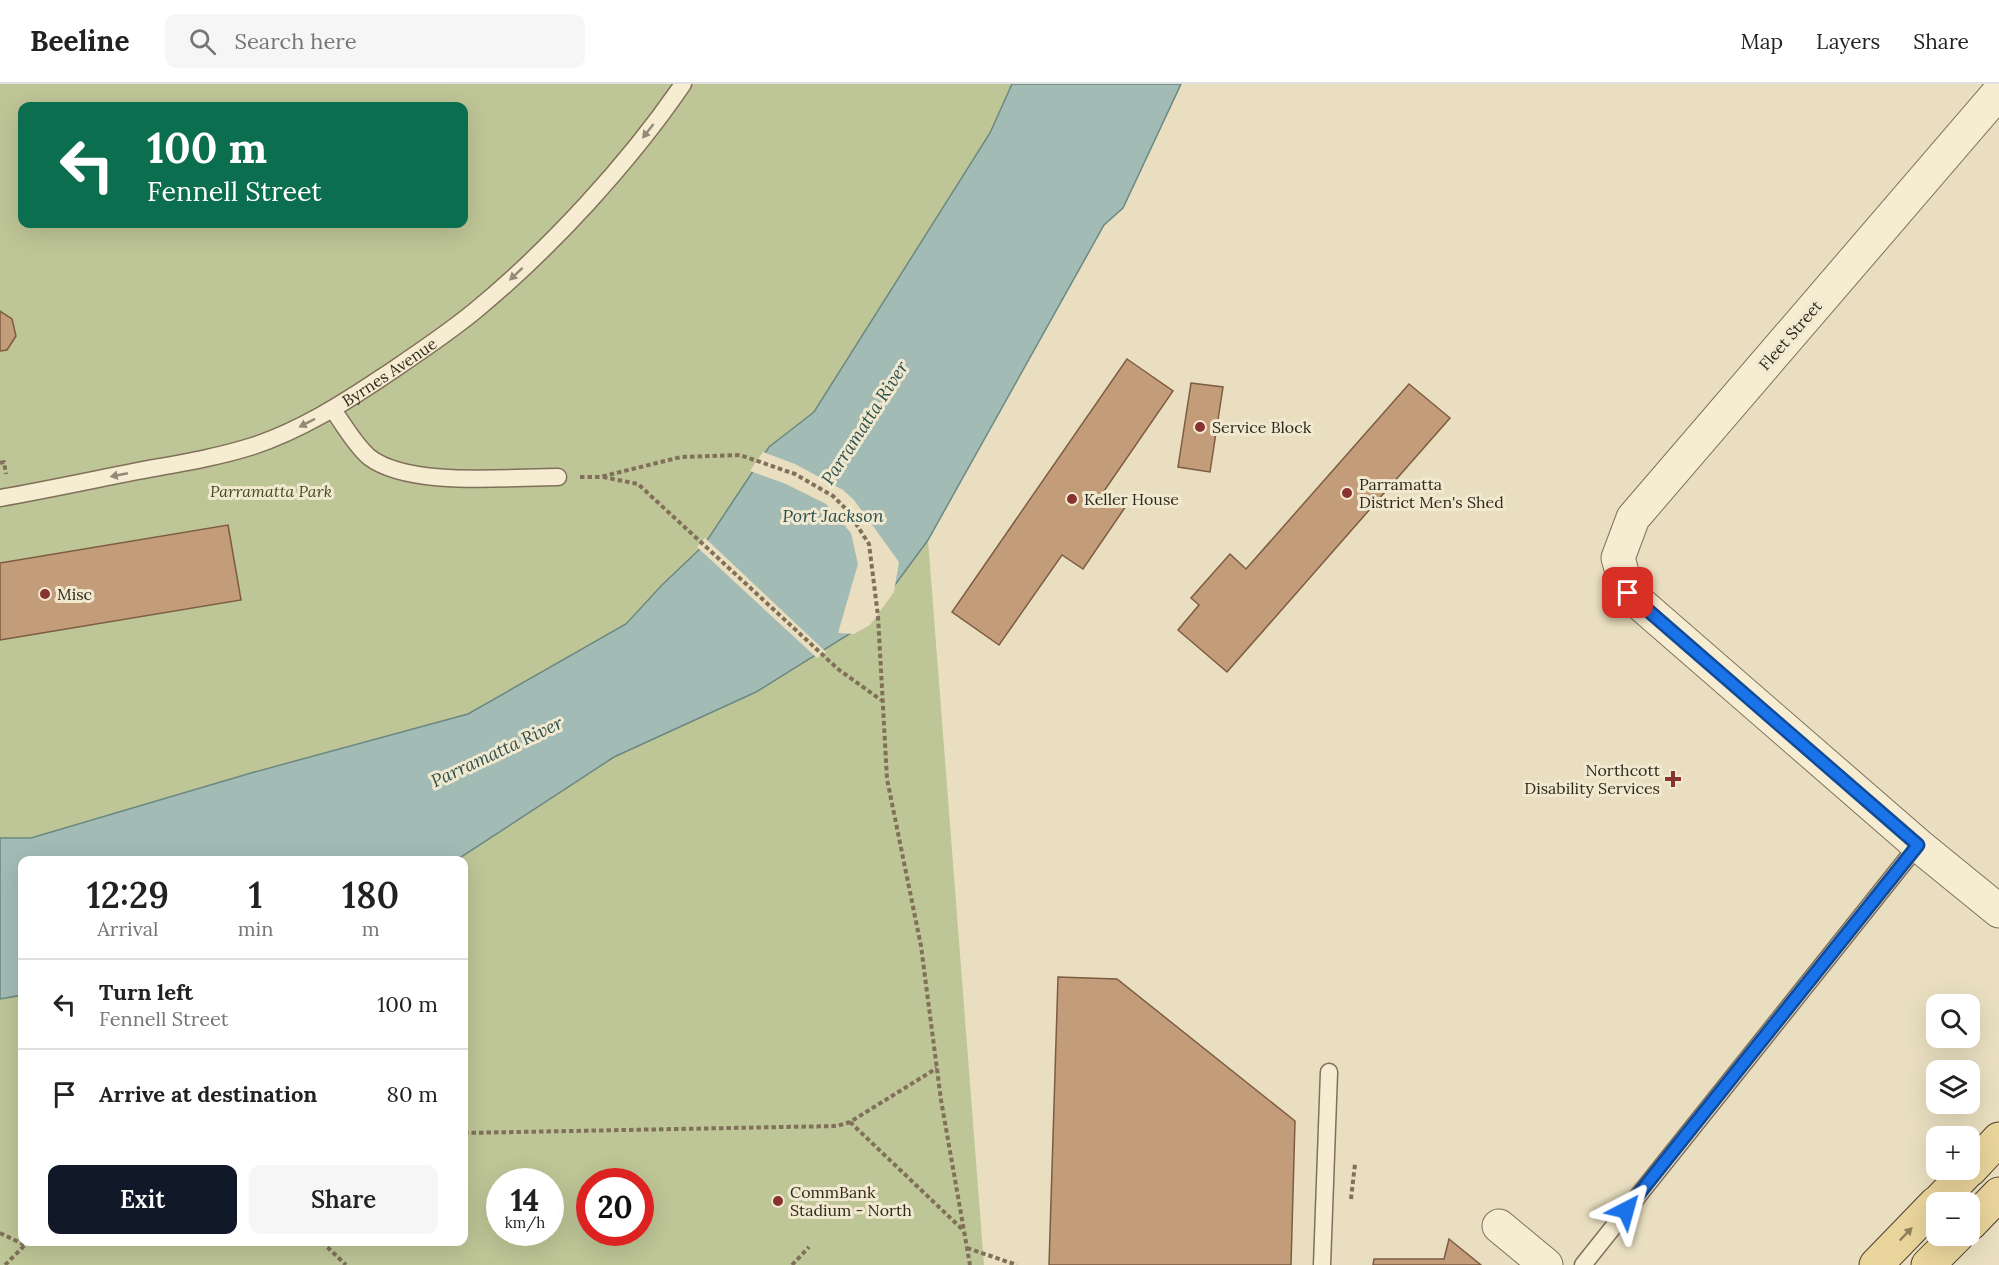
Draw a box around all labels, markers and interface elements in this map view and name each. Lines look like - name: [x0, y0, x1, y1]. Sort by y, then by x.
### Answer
- search box: [165, 14, 585, 68]
- text: Beeline: [30, 23, 129, 59]
- icon: search: [186, 25, 219, 58]
- text: Search here: [234, 27, 357, 55]
- text: Map: [1740, 28, 1783, 55]
- text: Layers: [1816, 28, 1880, 55]
- text: Share: [1913, 28, 1969, 55]
- text: 100 m: [147, 121, 267, 175]
- one-way arrow: [643, 123, 655, 138]
- icon: left: [48, 126, 126, 204]
- text: Fennell Street: [147, 174, 322, 208]
- one-way arrow: [509, 267, 524, 280]
- street label: Fleet Street: [1754, 295, 1826, 374]
- street label: Byrnes Avenue: [338, 333, 441, 411]
- water label: Parramatta River: [816, 356, 914, 489]
- place label: Service Block: [1212, 417, 1312, 437]
- one-way arrow: [298, 418, 315, 428]
- marker: Service Block: [1193, 420, 1207, 434]
- one-way arrow: [110, 471, 129, 480]
- place label: Parramatta District Men's Shed: [1359, 474, 1504, 512]
- park label: Parramatta Park: [210, 481, 332, 501]
- marker: Parramatta District Men's Shed: [1340, 486, 1354, 500]
- place label: Keller House: [1084, 489, 1179, 509]
- marker: Keller House: [1065, 492, 1079, 506]
- water label: Port Jackson: [782, 504, 884, 527]
- pin: [1602, 567, 1653, 618]
- icon: arrive: [1611, 576, 1644, 609]
- place label: Misc: [57, 584, 92, 604]
- marker: Misc: [38, 587, 52, 601]
- water label: Parramatta River: [427, 711, 567, 792]
- place label: Northcott Disability Services: [1524, 760, 1661, 798]
- marker: Northcott Disability Services: [1664, 770, 1682, 788]
- text: 12:29: [87, 872, 169, 918]
- text: 1: [248, 872, 263, 918]
- text: 180: [342, 872, 399, 918]
- text: Arrival: [97, 916, 158, 941]
- text: min: [238, 916, 273, 941]
- text: m: [362, 916, 380, 941]
- text: Turn left: [99, 978, 193, 1006]
- icon: left: [48, 988, 81, 1021]
- text: 100 m: [377, 990, 438, 1018]
- map controls: [1926, 994, 1980, 1246]
- button: search: [1926, 994, 1980, 1048]
- text: Fennell Street: [99, 1006, 228, 1031]
- button: layers: [1926, 1060, 1980, 1114]
- icon: arrive: [48, 1078, 81, 1111]
- text: Arrive at destination: [99, 1080, 317, 1108]
- text: 80 m: [387, 1080, 438, 1108]
- button: +: [1926, 1126, 1980, 1180]
- button: Exit: [48, 1165, 237, 1234]
- button: Share: [249, 1165, 438, 1234]
- speed limit sign: 20: [576, 1168, 654, 1246]
- position arrow: [1594, 1178, 1658, 1242]
- text: 14: [511, 1181, 539, 1219]
- place label: CommBank Stadium - North: [790, 1182, 912, 1220]
- button: −: [1926, 1192, 1980, 1246]
- marker: CommBank Stadium - North: [771, 1194, 785, 1208]
- text: km/h: [505, 1213, 545, 1232]
- one-way arrow: [1899, 1228, 1913, 1242]

